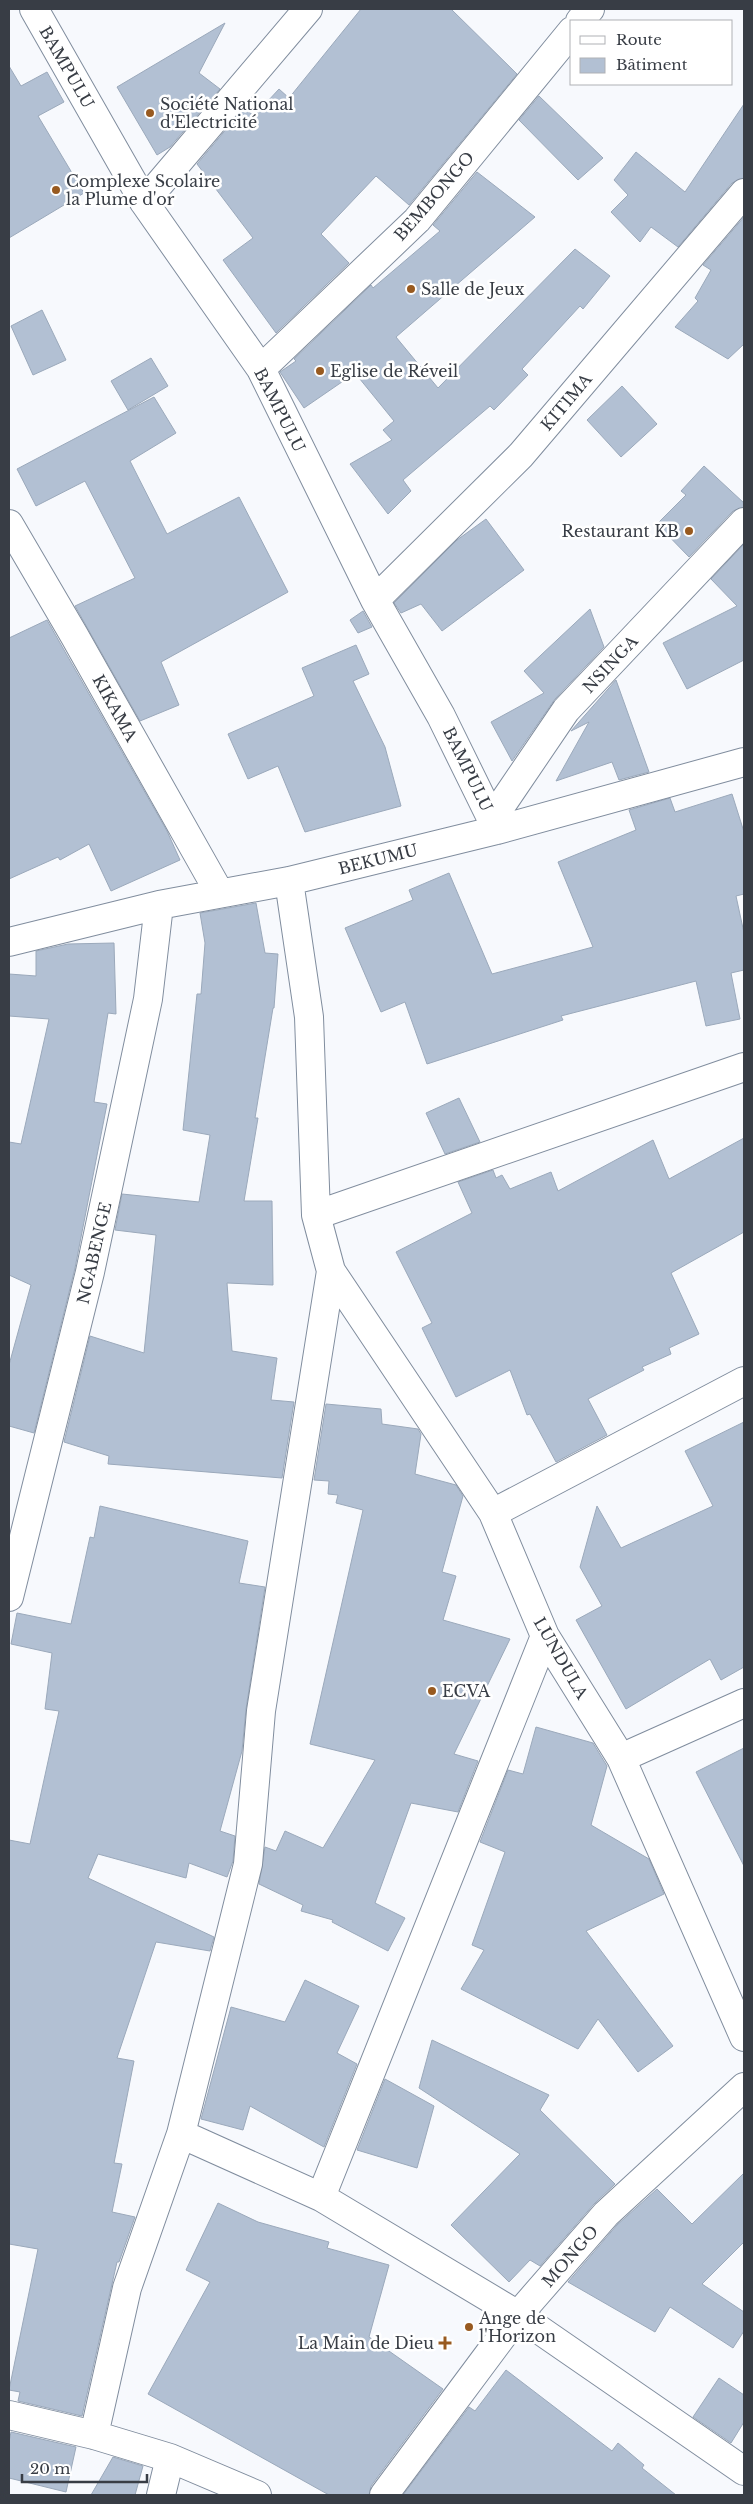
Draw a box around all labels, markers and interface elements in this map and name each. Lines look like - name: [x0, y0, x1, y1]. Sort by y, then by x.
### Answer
- legend: [570, 20, 733, 85]
- street label: BAMPULU: [35, 22, 99, 112]
- text: Route: [616, 30, 662, 49]
- text: Bâtiment: [616, 55, 688, 74]
- place label: Société National d'Electricité: [160, 94, 294, 132]
- marker: Société National d'Electricité: [144, 107, 156, 119]
- street label: BEMBONGO: [390, 147, 478, 245]
- place label: Complexe Scolaire la Plume d'or: [66, 171, 220, 209]
- marker: Complexe Scolaire la Plume d'or: [50, 184, 62, 196]
- place label: Salle de Jeux: [421, 279, 525, 299]
- marker: Salle de Jeux: [405, 283, 417, 295]
- place label: Eglise de Réveil: [330, 361, 458, 381]
- street label: BAMPULU: [250, 365, 310, 456]
- marker: Eglise de Réveil: [314, 365, 326, 377]
- street label: KITIMA: [536, 369, 596, 435]
- place label: Restaurant KB: [562, 521, 679, 541]
- marker: Restaurant KB: [683, 525, 695, 537]
- street label: NSINGA: [578, 631, 642, 697]
- street label: KIKAMA: [88, 671, 142, 746]
- street label: BAMPULU: [439, 723, 497, 815]
- street label: BEKUMU: [336, 839, 420, 879]
- street label: NGABENGE: [73, 1200, 115, 1306]
- street label: LUNDULA: [530, 1613, 593, 1703]
- place label: ECVA: [442, 1681, 491, 1701]
- marker: ECVA: [426, 1685, 438, 1697]
- street label: MONGO: [538, 2221, 602, 2291]
- place label: Ange de l'Horizon: [478, 2308, 556, 2346]
- marker: Ange de l'Horizon: [463, 2321, 475, 2333]
- place label: La Main de Dieu: [298, 2333, 434, 2353]
- marker: La Main de Dieu: [438, 2336, 452, 2350]
- scale bar: [22, 2452, 148, 2484]
- text: 20 m: [30, 2459, 70, 2478]

